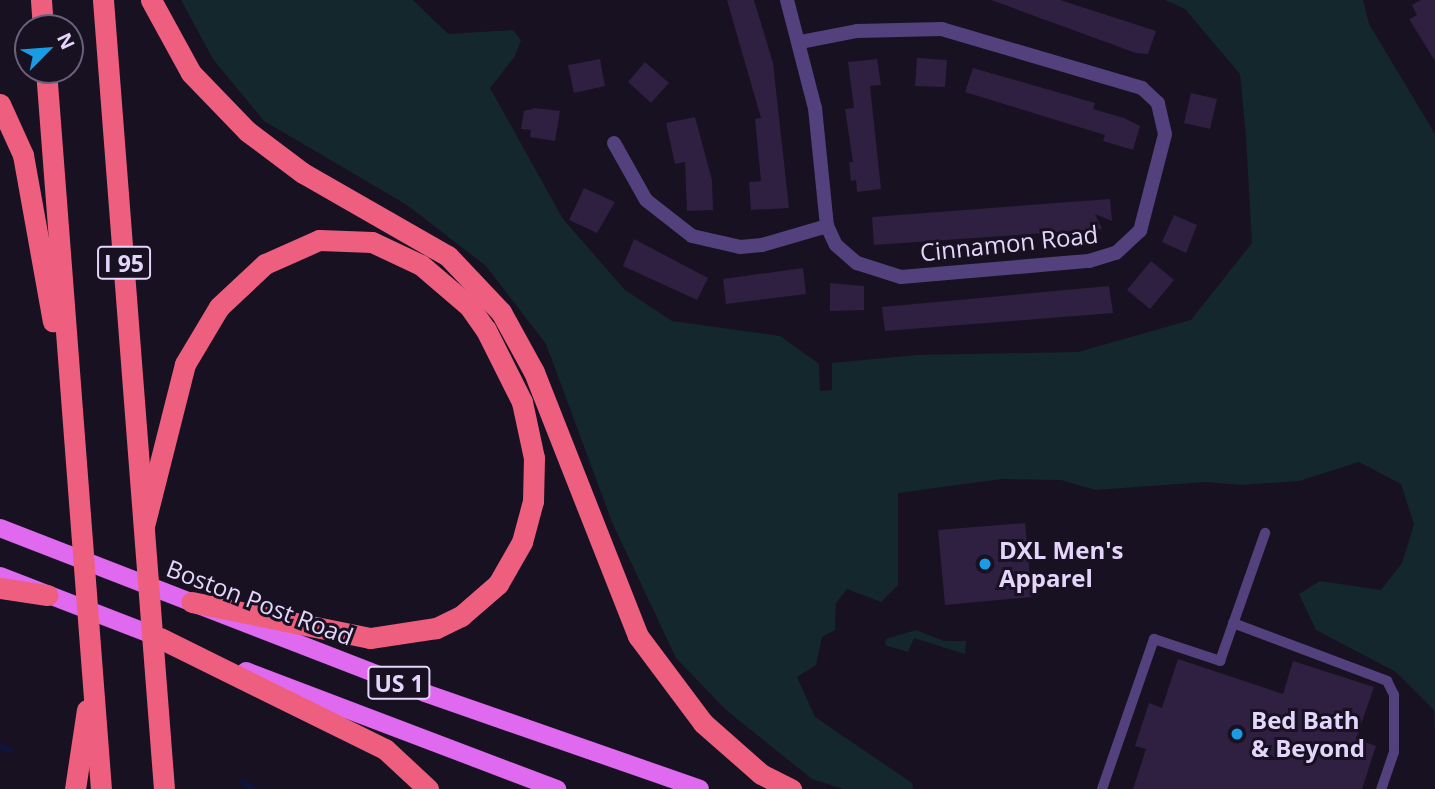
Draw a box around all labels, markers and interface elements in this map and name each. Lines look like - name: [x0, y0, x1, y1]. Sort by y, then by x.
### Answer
- north arrow: [14, 14, 84, 84]
- text: N: [51, 28, 81, 53]
- street label: Cinnamon Road: [919, 219, 1099, 267]
- road number: I 95: [96, 244, 152, 282]
- place label: DXL Men's Apparel: [999, 536, 1123, 592]
- street label: Boston Post Road: [163, 553, 357, 651]
- marker: DXL Men's Apparel: [977, 556, 993, 572]
- road number: US 1: [366, 664, 432, 702]
- place label: Bed Bath & Beyond: [1251, 706, 1365, 762]
- marker: Bed Bath & Beyond: [1229, 726, 1245, 742]

